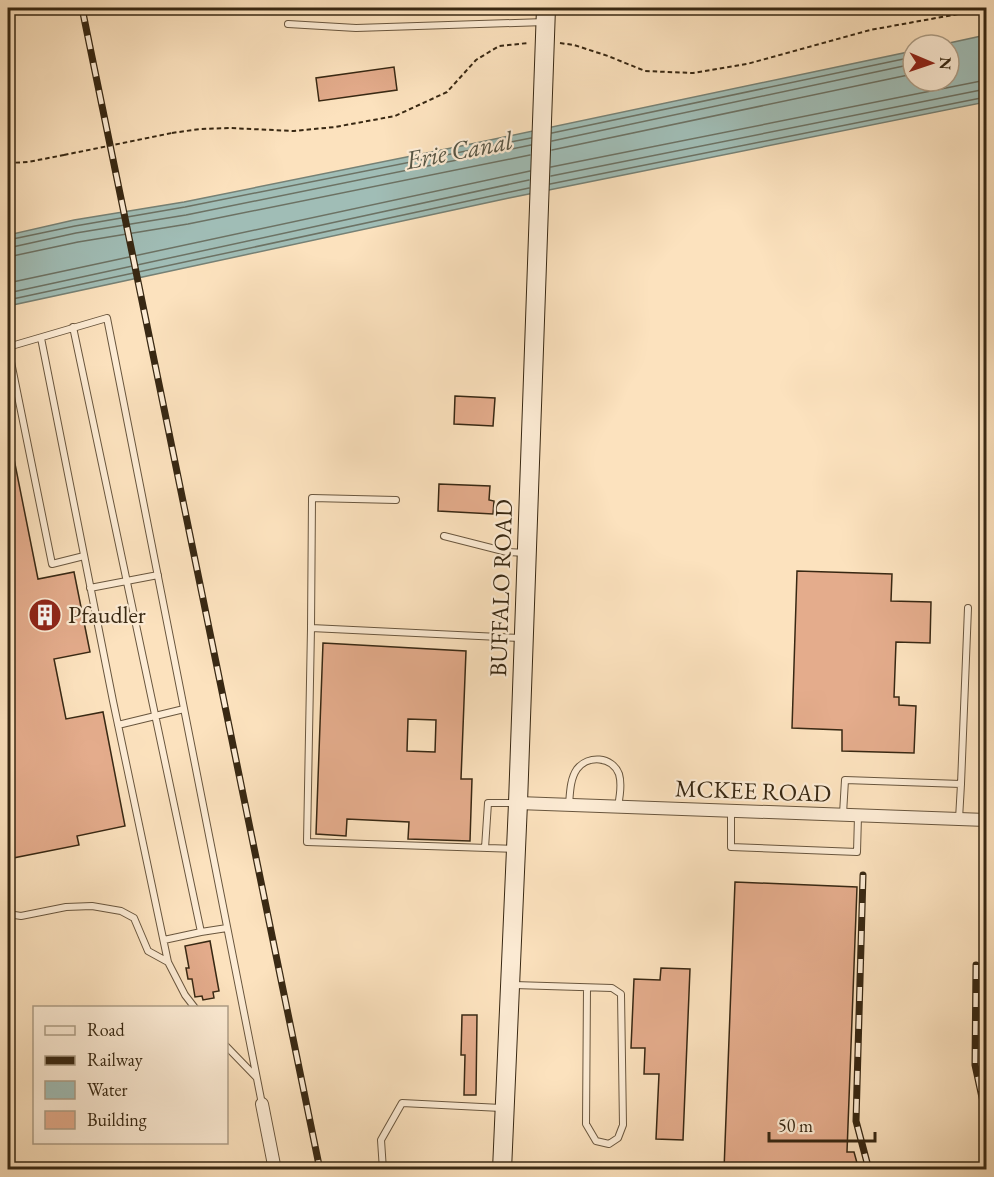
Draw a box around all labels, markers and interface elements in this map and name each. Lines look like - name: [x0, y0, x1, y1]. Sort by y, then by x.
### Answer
- north arrow: [901, 33, 961, 93]
- text: N: [935, 57, 956, 70]
- water label: Erie Canal: [402, 123, 516, 177]
- street label: BUFFALO ROAD: [482, 499, 519, 677]
- building icon: Pfaudler: [27, 597, 63, 633]
- place label: Pfaudler: [68, 599, 146, 630]
- street label: MCKEE ROAD: [674, 772, 832, 809]
- legend: [33, 1006, 228, 1144]
- text: Road: [87, 1018, 126, 1041]
- text: Railway: [87, 1048, 143, 1071]
- text: Water: [87, 1078, 128, 1101]
- scale bar: [769, 1105, 876, 1143]
- text: Building: [87, 1108, 147, 1131]
- text: 50 m: [778, 1114, 813, 1137]

